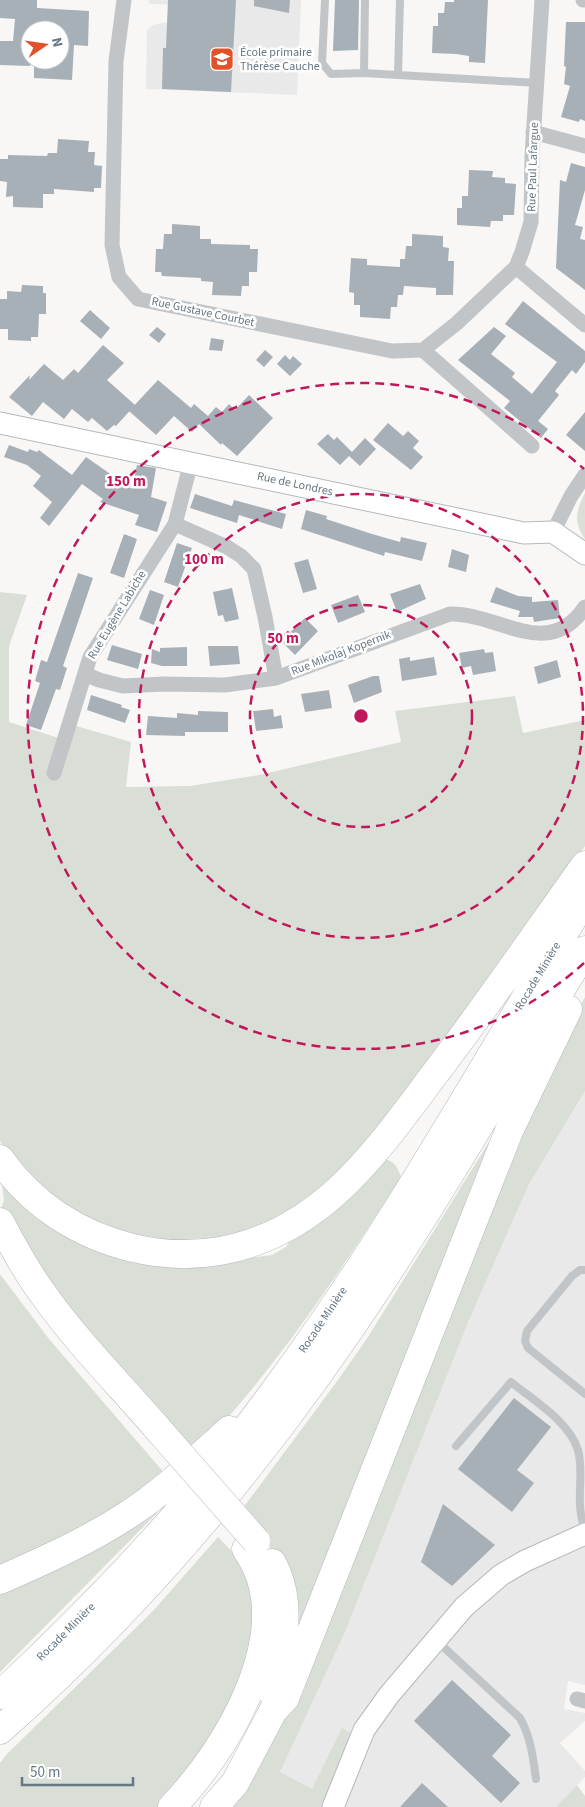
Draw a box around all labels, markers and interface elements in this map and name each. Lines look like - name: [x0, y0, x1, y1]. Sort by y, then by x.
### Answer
- north arrow: [20, 20, 70, 70]
- text: N: [46, 36, 67, 49]
- place label: École primaire Thérèse Cauche: [240, 44, 320, 75]
- school or university icon: École primaire Thérèse Cauche: [209, 46, 235, 72]
- street label: Rue Paul Lafargue: [523, 122, 543, 212]
- street label: Rue Gustave Courbet: [150, 293, 256, 331]
- street label: Rue de Londres: [255, 468, 335, 500]
- text: 150 m: [106, 471, 146, 492]
- text: 100 m: [184, 549, 224, 570]
- street label: Rue Eugène Labiche: [84, 567, 150, 663]
- street label: Rue Mikolaj Kopernik: [289, 626, 393, 680]
- text: 50 m: [267, 628, 299, 649]
- centre of rings: [352, 707, 370, 725]
- street label: Rocade Minière: [511, 939, 565, 1013]
- street label: Rocade Minière: [294, 1283, 352, 1357]
- street label: Rocade Minière: [33, 1599, 99, 1665]
- scale bar: [22, 1754, 134, 1786]
- text: 50 m: [30, 1762, 60, 1783]

